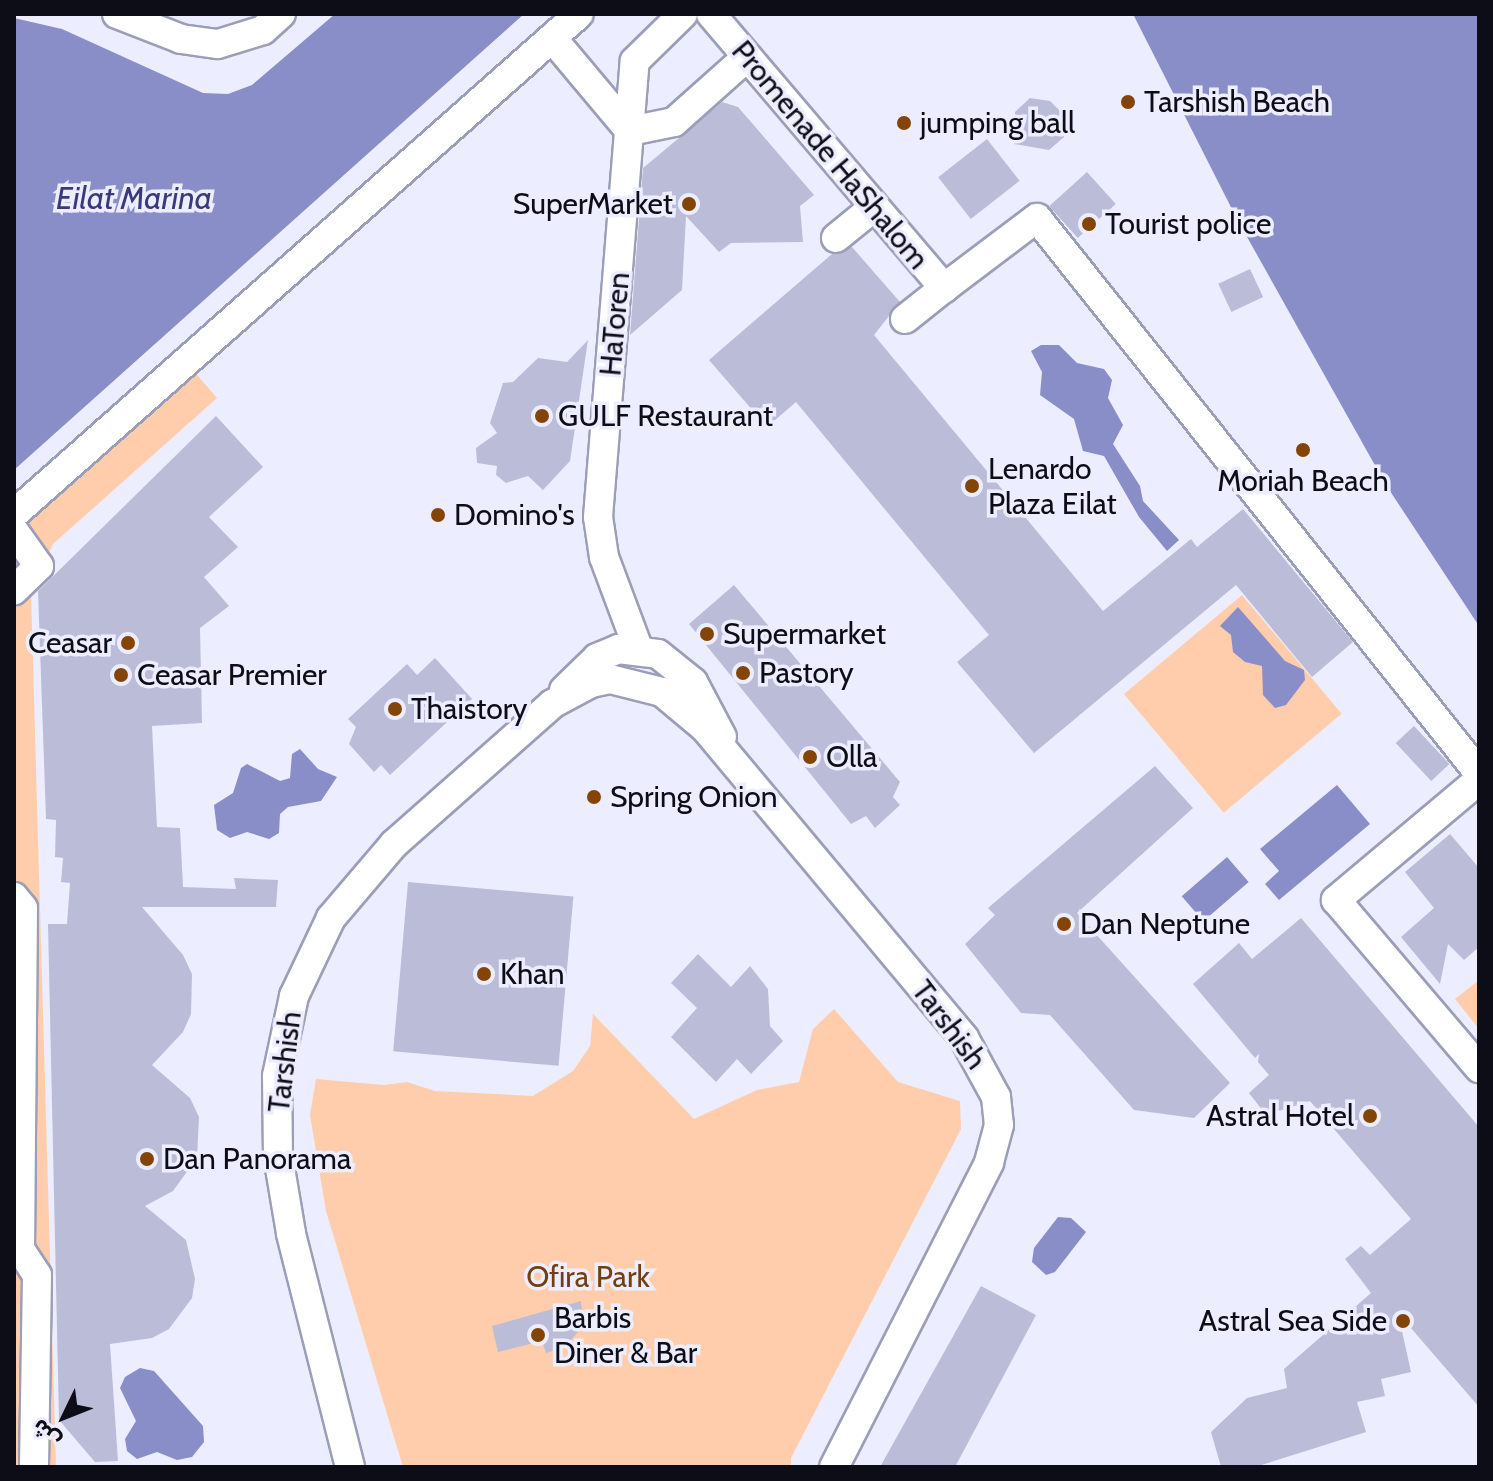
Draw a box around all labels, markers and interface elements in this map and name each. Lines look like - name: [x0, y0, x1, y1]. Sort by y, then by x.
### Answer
- street label: Promenade HaShalom: [724, 34, 936, 276]
- place label: Tarshish Beach: [1144, 84, 1330, 120]
- marker: Tarshish Beach: [1119, 93, 1137, 111]
- place label: jumping ball: [920, 105, 1075, 141]
- marker: jumping ball: [895, 114, 913, 132]
- water label: Eilat Marina: [56, 179, 212, 217]
- place label: SuperMarket: [513, 186, 673, 222]
- marker: SuperMarket: [680, 195, 698, 213]
- place label: Tourist police: [1105, 206, 1271, 242]
- marker: Tourist police: [1080, 215, 1098, 233]
- street label: HaToren: [593, 271, 637, 377]
- place label: GULF Restaurant: [558, 398, 773, 434]
- marker: GULF Restaurant: [533, 407, 551, 425]
- marker: Moriah Beach: [1294, 441, 1312, 459]
- place label: Lenardo Plaza Eilat: [988, 451, 1117, 522]
- place label: Moriah Beach: [1217, 463, 1389, 499]
- marker: Lenardo Plaza Eilat: [963, 477, 981, 495]
- place label: Domino's: [454, 497, 575, 533]
- marker: Domino's: [429, 506, 447, 524]
- place label: Supermarket: [723, 616, 886, 652]
- place label: Ceasar: [28, 625, 112, 661]
- marker: Supermarket: [698, 625, 716, 643]
- marker: Ceasar: [119, 634, 137, 652]
- place label: Pastory: [759, 655, 854, 691]
- place label: Ceasar Premier: [137, 657, 327, 693]
- marker: Pastory: [734, 664, 752, 682]
- marker: Ceasar Premier: [112, 666, 130, 684]
- place label: Thaistory: [411, 691, 527, 727]
- marker: Thaistory: [386, 700, 404, 718]
- place label: Olla: [826, 739, 877, 775]
- marker: Olla: [801, 748, 819, 766]
- place label: Spring Onion: [610, 779, 778, 815]
- marker: Spring Onion: [585, 788, 603, 806]
- place label: Dan Neptune: [1080, 906, 1250, 942]
- marker: Dan Neptune: [1055, 915, 1073, 933]
- place label: Khan: [500, 956, 564, 992]
- marker: Khan: [475, 965, 493, 983]
- street label: Tarshish: [904, 974, 994, 1076]
- street label: Tarshish: [261, 1009, 309, 1115]
- place label: Astral Hotel: [1206, 1098, 1354, 1134]
- marker: Astral Hotel: [1361, 1107, 1379, 1125]
- place label: Dan Panorama: [163, 1141, 351, 1177]
- marker: Dan Panorama: [138, 1150, 156, 1168]
- park label: Ofira Park: [526, 1259, 650, 1295]
- place label: Barbis Diner & Bar: [554, 1300, 697, 1370]
- place label: Astral Sea Side: [1199, 1303, 1387, 1339]
- marker: Astral Sea Side: [1394, 1312, 1412, 1330]
- marker: Barbis Diner & Bar: [529, 1326, 547, 1344]
- north arrow: [24, 1377, 104, 1457]
- text: ش: [26, 1413, 66, 1454]

